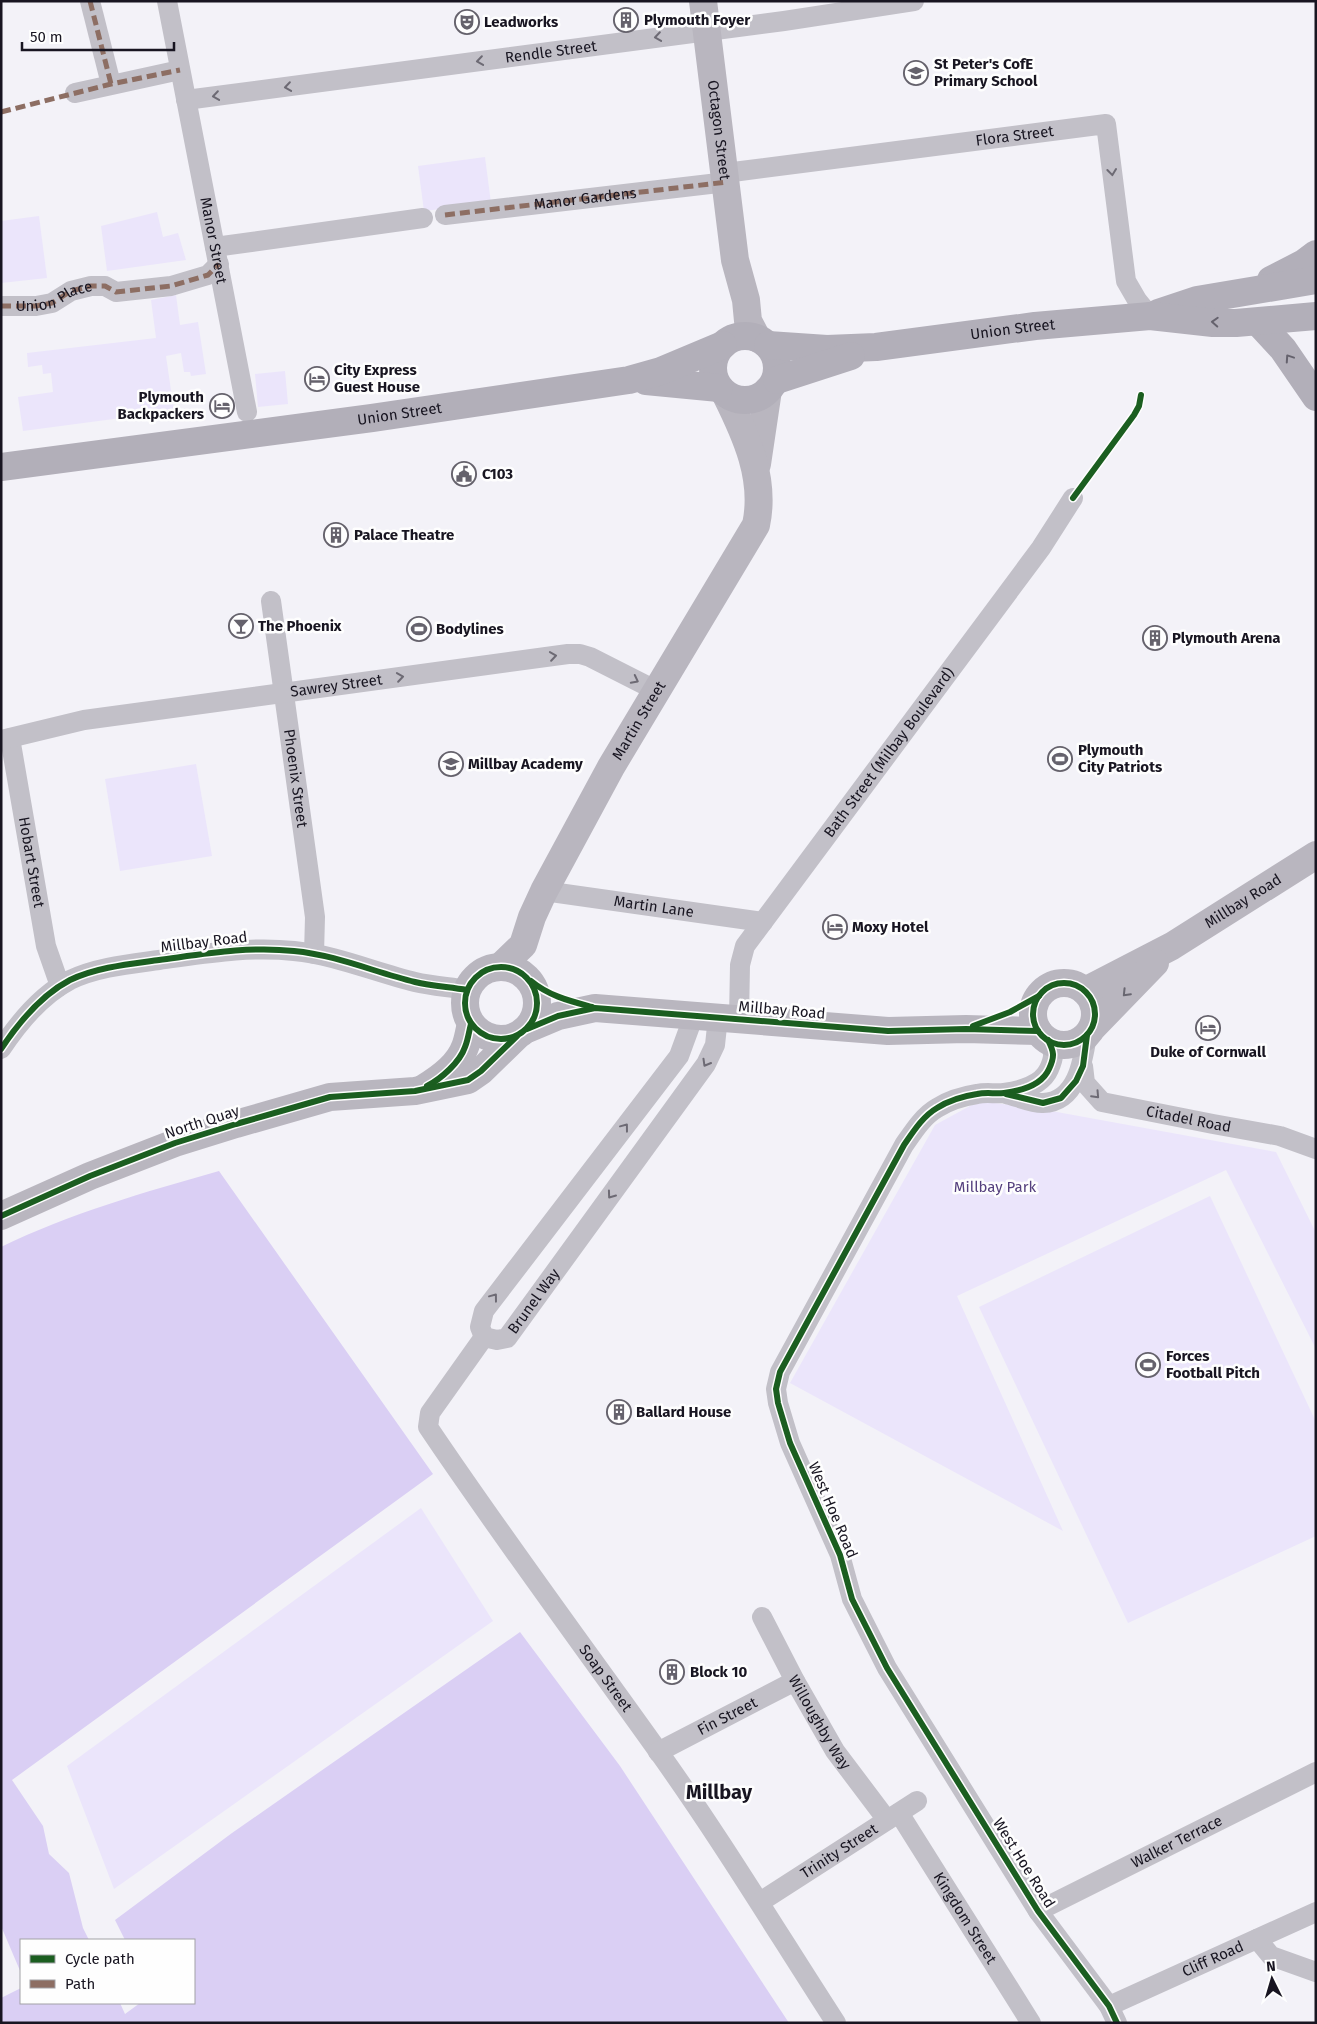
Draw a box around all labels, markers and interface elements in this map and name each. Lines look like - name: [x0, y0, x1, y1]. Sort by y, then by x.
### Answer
- building icon: Plymouth Foyer: [613, 7, 639, 33]
- theatre icon: Leadworks: [454, 9, 480, 35]
- place label: Plymouth Foyer: [644, 11, 751, 29]
- place label: Leadworks: [484, 13, 558, 31]
- scale bar: [22, 20, 175, 52]
- text: 50 m: [30, 28, 63, 46]
- one-way arrow: [654, 31, 662, 42]
- street label: Rendle Street: [504, 37, 598, 67]
- one-way arrow: [475, 55, 483, 66]
- place label: St Peter's CofE Primary School: [934, 55, 1038, 90]
- school or university icon: St Peter's CofE Primary School: [903, 60, 929, 86]
- street label: Octagon Street: [704, 79, 734, 182]
- one-way arrow: [284, 81, 293, 91]
- one-way arrow: [212, 91, 220, 101]
- street label: Flora Street: [975, 122, 1055, 150]
- one-way arrow: [1106, 169, 1117, 177]
- street label: Manor Gardens: [533, 184, 637, 214]
- street label: Manor Street: [196, 196, 231, 286]
- street label: Union Place: [16, 277, 94, 315]
- street label: Union Street: [969, 315, 1056, 343]
- one-way arrow: [1211, 317, 1219, 328]
- one-way arrow: [1286, 355, 1295, 364]
- place label: City Express Guest House: [334, 361, 420, 396]
- hotel icon: City Express Guest House: [304, 366, 330, 392]
- place label: Plymouth Backpackers: [117, 388, 204, 423]
- hotel icon: Plymouth Backpackers: [209, 393, 235, 419]
- street label: Union Street: [356, 399, 444, 429]
- public building icon: C103: [451, 461, 477, 487]
- place label: C103: [482, 465, 513, 483]
- building icon: Palace Theatre: [323, 522, 349, 548]
- place label: Palace Theatre: [354, 526, 454, 544]
- bar icon: The Phoenix: [228, 613, 254, 639]
- sports icon: Bodylines: [406, 616, 432, 642]
- place label: The Phoenix: [258, 617, 342, 635]
- place label: Bodylines: [436, 620, 504, 638]
- building icon: Plymouth Arena: [1142, 625, 1168, 651]
- place label: Plymouth Arena: [1172, 629, 1281, 647]
- one-way arrow: [549, 651, 557, 661]
- street label: Bath Street (Milbay Boulevard): [820, 664, 958, 841]
- street label: Sawrey Street: [289, 670, 384, 701]
- one-way arrow: [397, 672, 405, 683]
- one-way arrow: [630, 674, 639, 684]
- street label: Martin Street: [608, 677, 670, 763]
- street label: Phoenix Street: [280, 728, 312, 829]
- place label: Plymouth City Patriots: [1078, 741, 1162, 776]
- sports icon: Plymouth City Patriots: [1047, 746, 1073, 772]
- school or university icon: Millbay Academy: [438, 751, 464, 777]
- place label: Millbay Academy: [468, 755, 583, 773]
- street label: Hobart Street: [15, 815, 48, 910]
- street label: Millbay Road: [1201, 870, 1285, 932]
- street label: Martin Lane: [613, 892, 695, 921]
- hotel icon: Moxy Hotel: [822, 914, 848, 940]
- place label: Moxy Hotel: [852, 918, 929, 936]
- street label: Millbay Road: [160, 928, 248, 956]
- one-way arrow: [1122, 988, 1131, 997]
- street label: Millbay Road: [738, 997, 826, 1023]
- hotel icon: Duke of Cornwall: [1195, 1015, 1221, 1041]
- place label: Duke of Cornwall: [1150, 1043, 1266, 1061]
- one-way arrow: [702, 1058, 712, 1067]
- one-way arrow: [1090, 1089, 1099, 1098]
- street label: North Quay: [162, 1101, 242, 1143]
- street label: Citadel Road: [1145, 1102, 1233, 1136]
- one-way arrow: [619, 1123, 628, 1133]
- park label: Millbay Park: [954, 1178, 1036, 1196]
- one-way arrow: [608, 1189, 617, 1199]
- street label: Brunel Way: [504, 1265, 564, 1337]
- one-way arrow: [489, 1294, 497, 1303]
- place label: Forces Football Pitch: [1166, 1347, 1260, 1382]
- sports icon: Forces Football Pitch: [1135, 1352, 1161, 1378]
- building icon: Ballard House: [606, 1399, 632, 1425]
- place label: Ballard House: [636, 1403, 731, 1421]
- street label: West Hoe Road: [805, 1459, 861, 1561]
- street label: Soap Street: [575, 1641, 636, 1716]
- building icon: Block 10: [659, 1659, 685, 1685]
- place label: Block 10: [690, 1663, 747, 1681]
- street label: Willoughby Way: [784, 1672, 855, 1774]
- street label: Fin Street: [694, 1693, 761, 1739]
- district label: Millbay: [686, 1780, 753, 1804]
- street label: Walker Terrace: [1128, 1811, 1225, 1872]
- street label: West Hoe Road: [989, 1815, 1059, 1911]
- street label: Trinity Street: [797, 1819, 881, 1882]
- street label: Kingdom Street: [929, 1869, 1001, 1968]
- street label: Cliff Road: [1179, 1937, 1246, 1981]
- legend: [20, 1939, 195, 2004]
- text: Cycle path: [65, 1950, 135, 1968]
- north arrow: [1247, 1954, 1297, 2004]
- text: N: [1266, 1958, 1276, 1975]
- text: Path: [65, 1975, 95, 1993]

